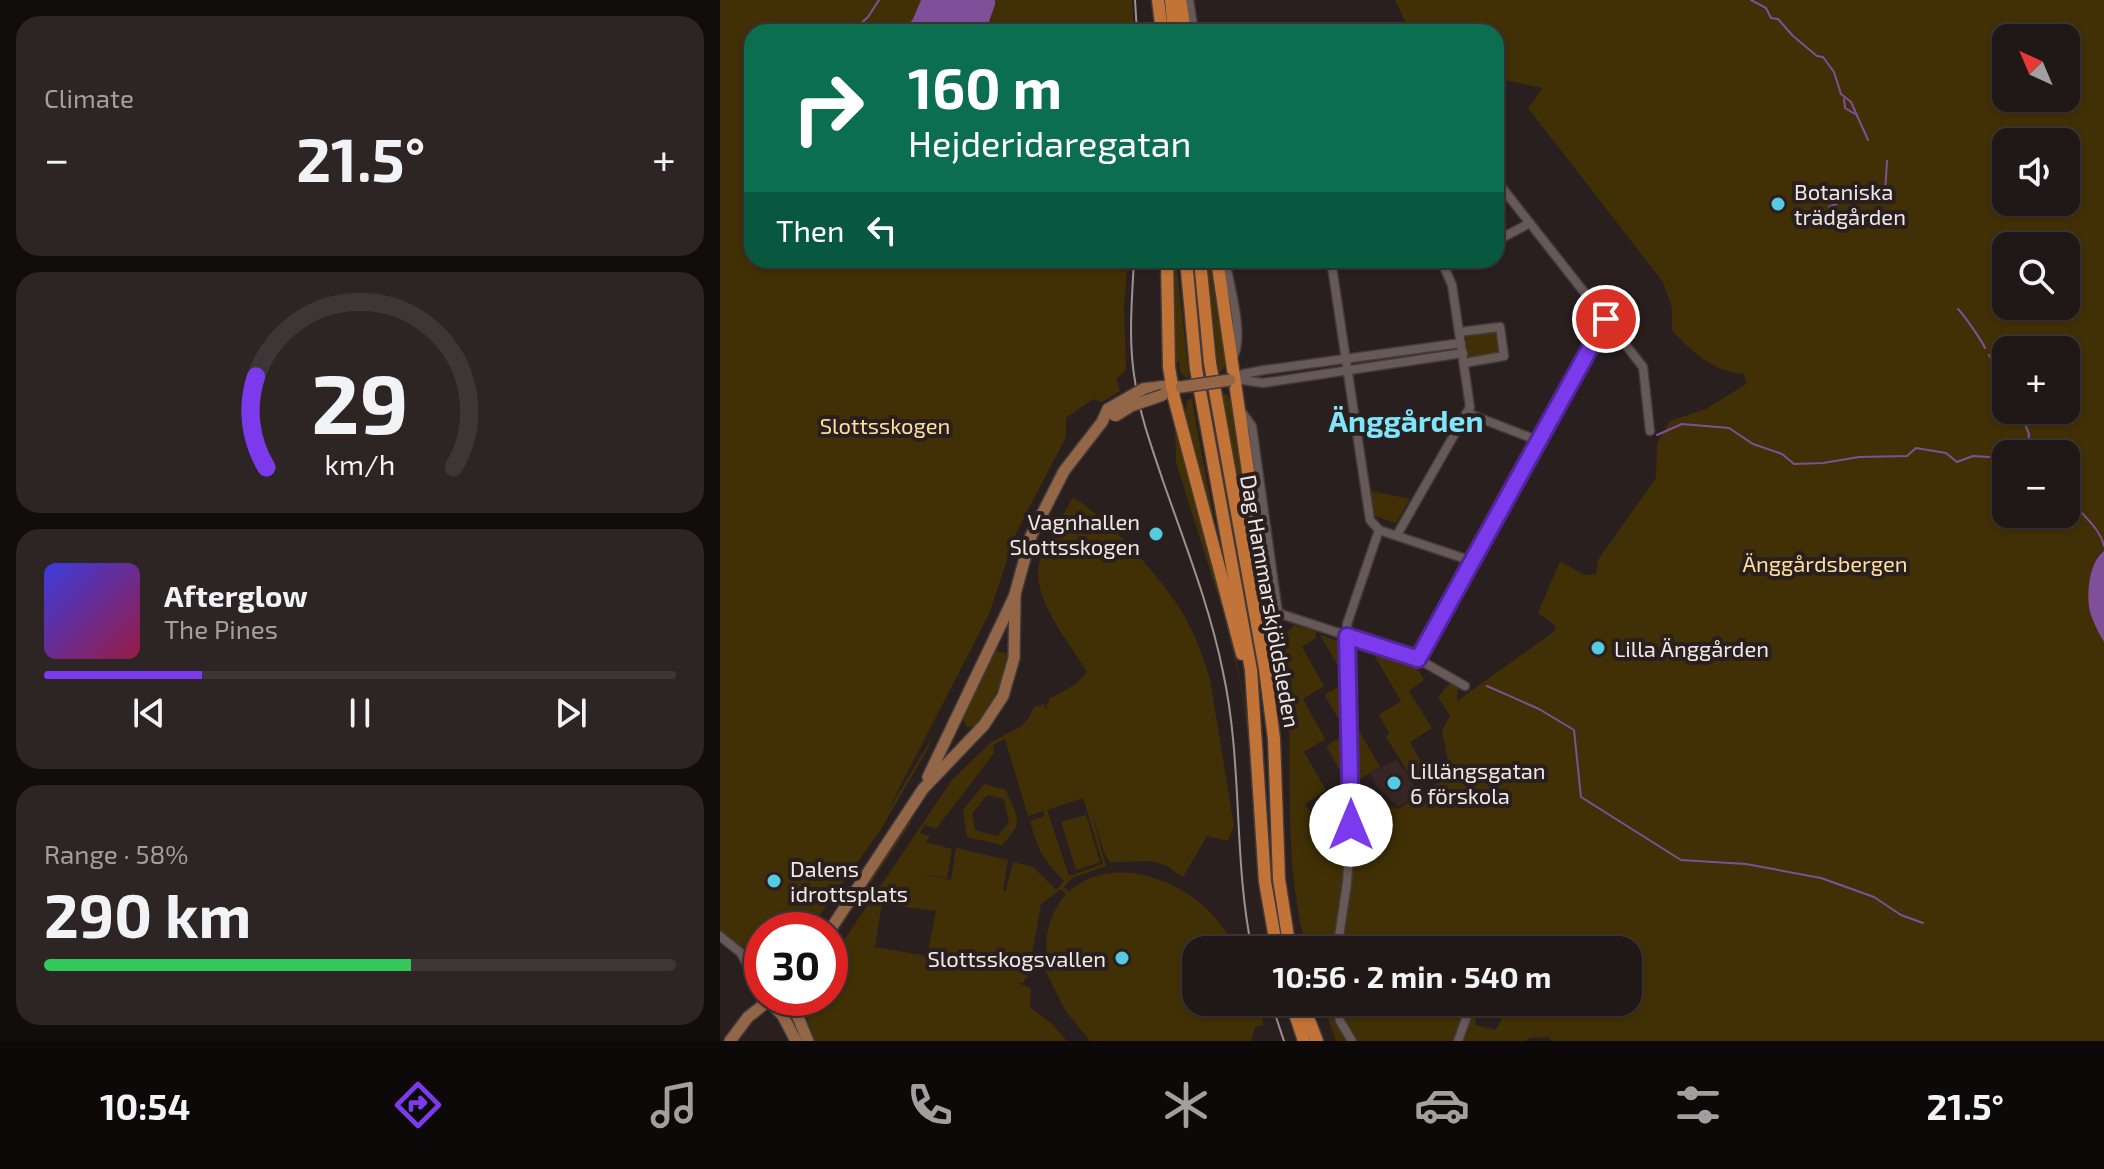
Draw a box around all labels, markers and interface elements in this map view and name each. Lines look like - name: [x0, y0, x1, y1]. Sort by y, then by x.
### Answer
- north arrow: [1992, 24, 2080, 112]
- map controls: [1992, 24, 2080, 528]
- text: 160 m: [908, 53, 1062, 120]
- icon: right: [776, 56, 880, 160]
- text: Climate: [44, 82, 134, 113]
- text: Hejderidaregatan: [908, 121, 1191, 164]
- text: 21.5°: [296, 122, 425, 194]
- button: sound: [1992, 128, 2080, 216]
- text: −: [44, 131, 70, 184]
- text: +: [652, 131, 676, 184]
- place label: Botaniska trädgården: [1794, 178, 1906, 229]
- marker: Botaniska trädgården: [1769, 195, 1787, 213]
- icon: left: [860, 208, 904, 252]
- text: Then: [776, 212, 844, 248]
- button: search: [1992, 232, 2080, 320]
- pin: [1572, 285, 1640, 353]
- icon: arrive: [1584, 297, 1628, 341]
- button: +: [1992, 336, 2080, 424]
- text: 29: [311, 351, 409, 451]
- district label: Änggården: [1329, 402, 1483, 438]
- park label: Slottsskogen: [820, 412, 950, 438]
- button: −: [1992, 440, 2080, 528]
- text: km/h: [325, 447, 395, 482]
- street label: Dag Hammarskjöldsleden: [1235, 473, 1306, 730]
- place label: Vagnhallen Slottsskogen: [1009, 508, 1140, 559]
- marker: Vagnhallen Slottsskogen: [1147, 525, 1165, 543]
- park label: Änggårdsbergen: [1742, 550, 1908, 576]
- text: Afterglow: [164, 577, 308, 613]
- text: The Pines: [164, 613, 278, 644]
- place label: Lilla Änggården: [1614, 635, 1769, 661]
- marker: Lilla Änggården: [1589, 639, 1607, 657]
- icon: previous: [127, 691, 171, 735]
- icon: pause: [338, 691, 382, 735]
- icon: next: [549, 691, 593, 735]
- place label: Lillängsgatan 6 förskola: [1410, 757, 1546, 808]
- marker: Lillängsgatan 6 förskola: [1385, 774, 1403, 792]
- position arrow: [1309, 783, 1393, 867]
- text: Range · 58%: [44, 838, 189, 869]
- place label: Dalens idrottsplats: [790, 855, 908, 906]
- marker: Dalens idrottsplats: [765, 872, 783, 890]
- text: 290 km: [44, 878, 251, 950]
- speed limit sign: 30: [744, 912, 848, 1016]
- place label: Slottsskogsvallen: [927, 945, 1106, 971]
- marker: Slottsskogsvallen: [1113, 949, 1131, 967]
- text: 10:56 · 2 min · 540 m: [1273, 958, 1552, 994]
- icon: directions: [390, 1077, 446, 1133]
- icon: music: [646, 1077, 702, 1133]
- icon: phone: [902, 1077, 958, 1133]
- icon: climate: [1158, 1077, 1214, 1133]
- icon: car: [1414, 1077, 1470, 1133]
- icon: filters: [1670, 1077, 1726, 1133]
- text: 10:54: [100, 1084, 190, 1127]
- text: 21.5°: [1926, 1084, 2004, 1127]

